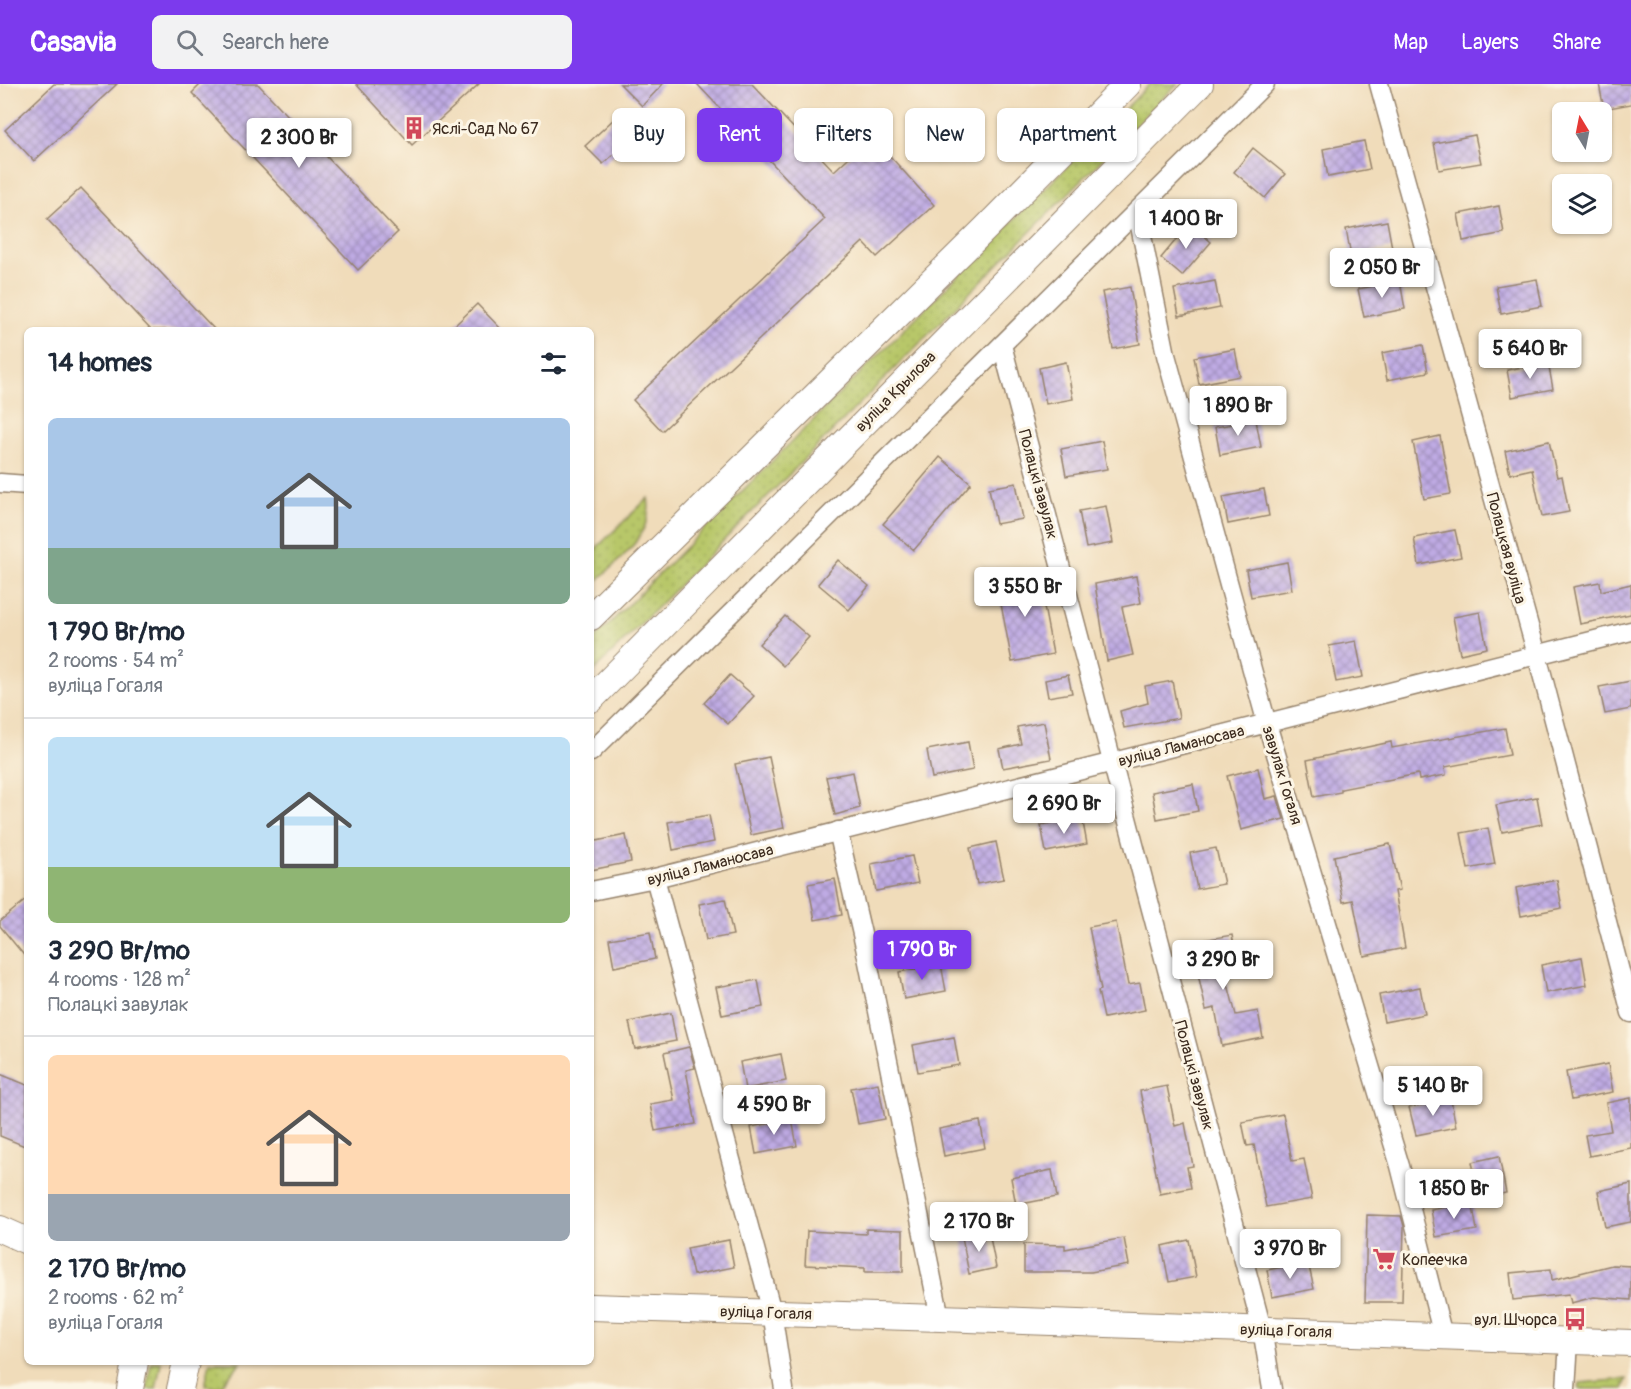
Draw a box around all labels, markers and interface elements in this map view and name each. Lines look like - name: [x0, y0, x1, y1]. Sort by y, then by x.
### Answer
- search box: [152, 15, 572, 69]
- text: Casavia: [30, 25, 116, 60]
- icon: search: [173, 26, 206, 59]
- text: Search here: [221, 28, 329, 56]
- text: Map: [1393, 29, 1428, 56]
- text: Layers: [1461, 29, 1519, 56]
- text: Share: [1552, 29, 1601, 56]
- north arrow: [1552, 102, 1612, 162]
- map controls: [1552, 102, 1612, 234]
- chip: Buy: [612, 108, 685, 162]
- chip: Rent: [697, 108, 782, 162]
- chip: Filters: [794, 108, 893, 162]
- chip: New: [905, 108, 985, 162]
- chip: Apartment: [997, 108, 1137, 162]
- building icon: Яслі-Сад № 67: [401, 115, 427, 141]
- pin: 2 300 Br: [237, 118, 361, 169]
- place label: Яслі-Сад № 67: [432, 119, 539, 139]
- text: 2 300 Br: [261, 125, 337, 150]
- button: layers: [1552, 174, 1612, 234]
- pin: 1 400 Br: [1124, 199, 1248, 250]
- text: 1 400 Br: [1149, 206, 1223, 231]
- pin: 2 050 Br: [1320, 248, 1444, 299]
- text: 2 050 Br: [1344, 255, 1420, 280]
- pin: 5 640 Br: [1468, 329, 1592, 380]
- text: 5 640 Br: [1493, 336, 1567, 361]
- text: 14 homes: [48, 347, 152, 379]
- icon: filters: [537, 347, 570, 380]
- street label: вуліца Крылова: [851, 347, 940, 436]
- pin: 1 890 Br: [1176, 386, 1300, 437]
- text: 1 890 Br: [1204, 393, 1273, 418]
- street label: Полацкі завулак: [1014, 427, 1062, 541]
- icon: home: [255, 457, 363, 565]
- street label: Полацкая вуліца: [1482, 491, 1530, 606]
- pin: 3 550 Br: [963, 567, 1087, 618]
- text: 3 550 Br: [988, 574, 1062, 599]
- text: 1 790 Br/mo: [48, 616, 185, 648]
- text: 2 rooms · 54 m²: [48, 648, 184, 673]
- text: вуліца Гогаля: [48, 673, 163, 698]
- street label: вуліца Ламаносава: [1116, 721, 1246, 771]
- street label: завулак Гогаля: [1257, 723, 1307, 827]
- icon: home: [255, 776, 363, 884]
- pin: 2 690 Br: [1002, 784, 1126, 835]
- text: 2 690 Br: [1027, 791, 1101, 816]
- street label: вуліца Ламаносава: [645, 840, 775, 890]
- pin: 1 790 Br: [860, 930, 984, 981]
- text: 3 290 Br/mo: [48, 935, 190, 967]
- text: 1 790 Br: [887, 937, 957, 962]
- pin: 3 290 Br: [1161, 940, 1285, 991]
- text: 3 290 Br: [1186, 947, 1260, 972]
- text: 4 rooms · 128 m²: [48, 967, 191, 992]
- text: Полацкі завулак: [48, 992, 189, 1017]
- street label: Полацкі завулак: [1170, 1018, 1218, 1132]
- pin: 5 140 Br: [1371, 1066, 1495, 1117]
- text: 5 140 Br: [1397, 1073, 1469, 1098]
- pin: 4 590 Br: [712, 1085, 836, 1136]
- text: 4 590 Br: [737, 1092, 811, 1117]
- icon: home: [255, 1094, 363, 1202]
- pin: 1 850 Br: [1392, 1169, 1516, 1220]
- text: 1 850 Br: [1419, 1176, 1489, 1201]
- pin: 2 170 Br: [917, 1202, 1041, 1253]
- text: 2 170 Br: [944, 1209, 1014, 1234]
- pin: 3 970 Br: [1228, 1229, 1352, 1280]
- text: 3 970 Br: [1254, 1236, 1326, 1261]
- supermarket icon: Копеечка: [1371, 1246, 1397, 1272]
- place label: Копеечка: [1402, 1250, 1468, 1270]
- text: 2 170 Br/mo: [48, 1253, 186, 1285]
- text: 2 rooms · 62 m²: [48, 1285, 184, 1310]
- street label: вуліца Гогаля: [720, 1301, 812, 1325]
- bus stop icon: вул. Шчорса: [1562, 1306, 1588, 1332]
- text: вуліца Гогаля: [48, 1310, 163, 1335]
- place label: вул. Шчорса: [1474, 1310, 1557, 1330]
- street label: вуліца Гогаля: [1240, 1319, 1332, 1343]

